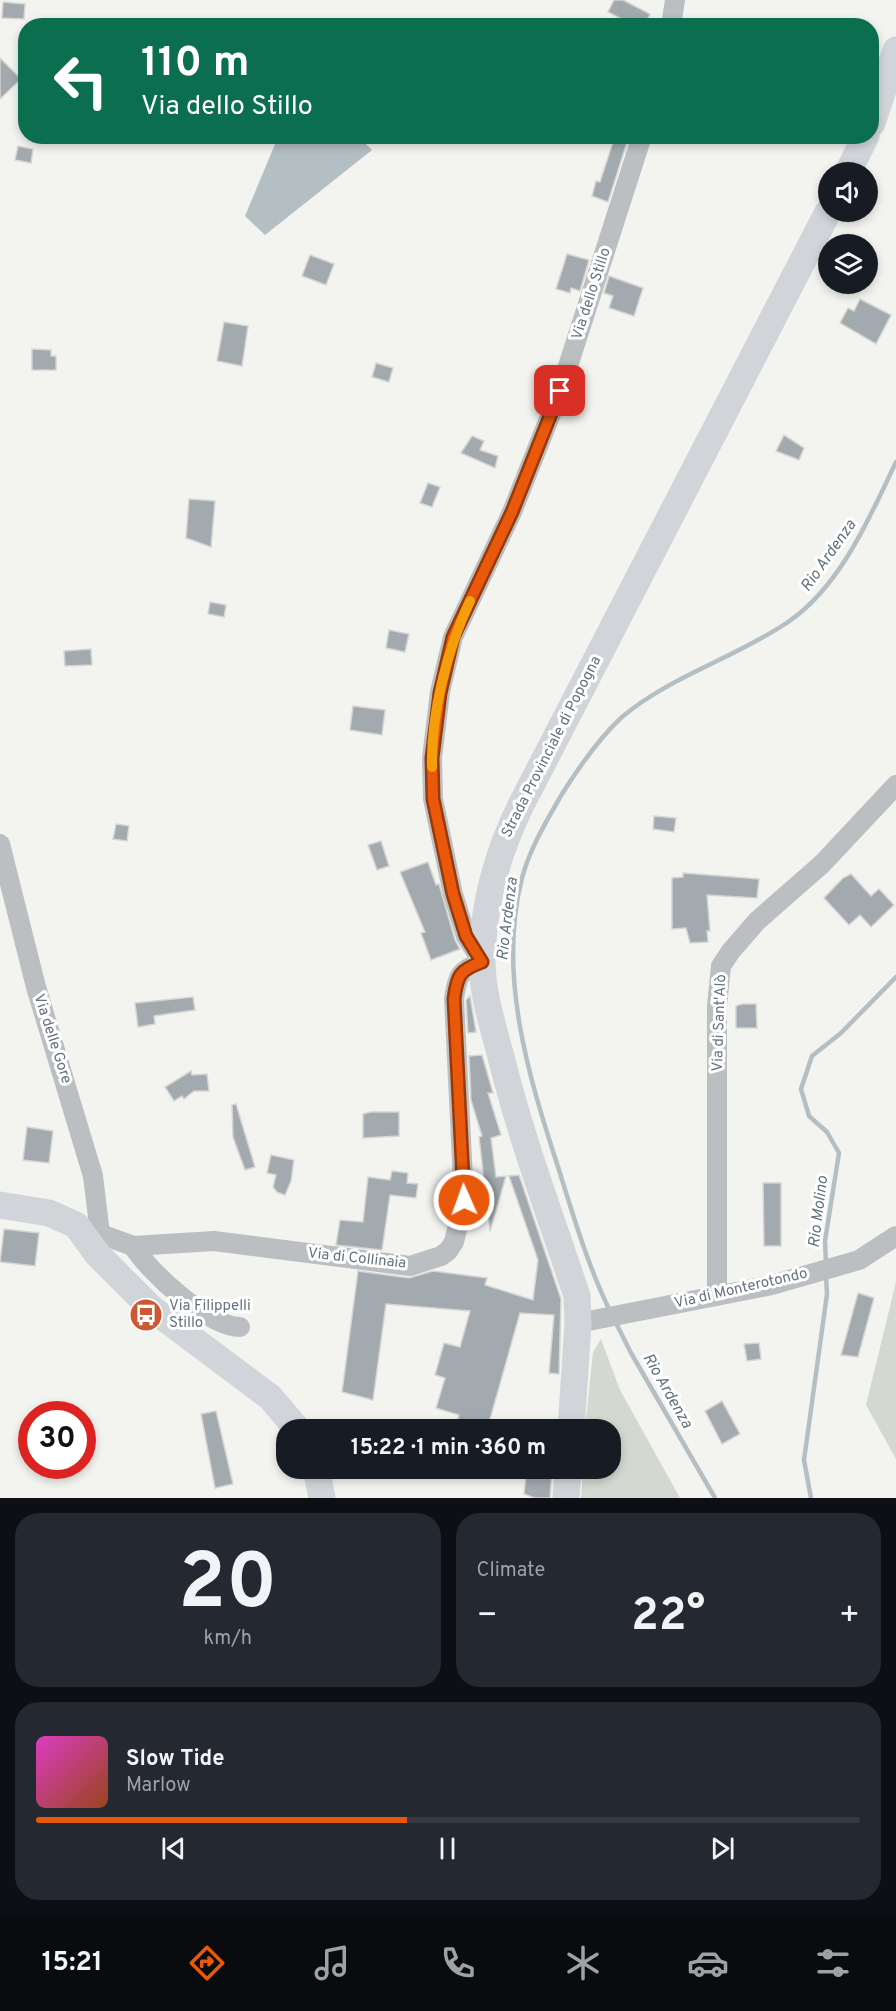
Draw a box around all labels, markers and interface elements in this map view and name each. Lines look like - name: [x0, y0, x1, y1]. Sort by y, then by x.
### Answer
- text: 110 m: [141, 38, 250, 91]
- icon: left: [42, 42, 120, 120]
- text: Via dello Stillo: [141, 90, 313, 124]
- map controls: [818, 162, 878, 294]
- button: sound: [818, 162, 878, 222]
- button: layers: [818, 234, 878, 294]
- street label: Via dello Stillo: [568, 246, 616, 342]
- pin: [534, 365, 585, 416]
- icon: arrive: [543, 374, 576, 407]
- water label: Rio Ardenza: [797, 515, 862, 596]
- street label: Strada Provinciale di Popogna: [498, 653, 606, 841]
- water label: Rio Ardenza: [493, 876, 523, 962]
- street label: Via di Sant'Alò: [709, 974, 731, 1072]
- street label: Via delle Gore: [29, 992, 75, 1086]
- position arrow: [432, 1168, 496, 1232]
- water label: Rio Molino: [805, 1174, 833, 1249]
- street label: Via di Collinaia: [307, 1244, 407, 1274]
- street label: Via di Monterotondo: [673, 1264, 809, 1314]
- bus stop icon: Via Filippelli Stillo: [128, 1297, 164, 1333]
- place label: Via Filippelli Stillo: [169, 1297, 251, 1333]
- water label: Rio Ardenza: [637, 1350, 697, 1433]
- speed limit sign: 30: [18, 1401, 96, 1479]
- text: 15:22 · 1 min · 360 m: [351, 1435, 546, 1462]
- text: 20: [178, 1537, 277, 1636]
- text: Climate: [477, 1558, 545, 1584]
- text: 22°: [631, 1589, 705, 1646]
- text: −: [477, 1596, 498, 1638]
- text: +: [839, 1596, 860, 1638]
- text: km/h: [203, 1626, 252, 1652]
- text: Slow Tide: [126, 1746, 225, 1773]
- text: Marlow: [126, 1773, 190, 1799]
- icon: previous: [157, 1832, 190, 1865]
- icon: pause: [431, 1832, 464, 1865]
- icon: next: [706, 1832, 739, 1865]
- icon: directions: [186, 1942, 228, 1984]
- icon: music: [311, 1942, 353, 1984]
- icon: phone: [437, 1942, 479, 1984]
- icon: climate: [562, 1942, 604, 1984]
- icon: car: [687, 1942, 729, 1984]
- icon: filters: [812, 1942, 854, 1984]
- text: 15:21: [42, 1946, 103, 1980]

